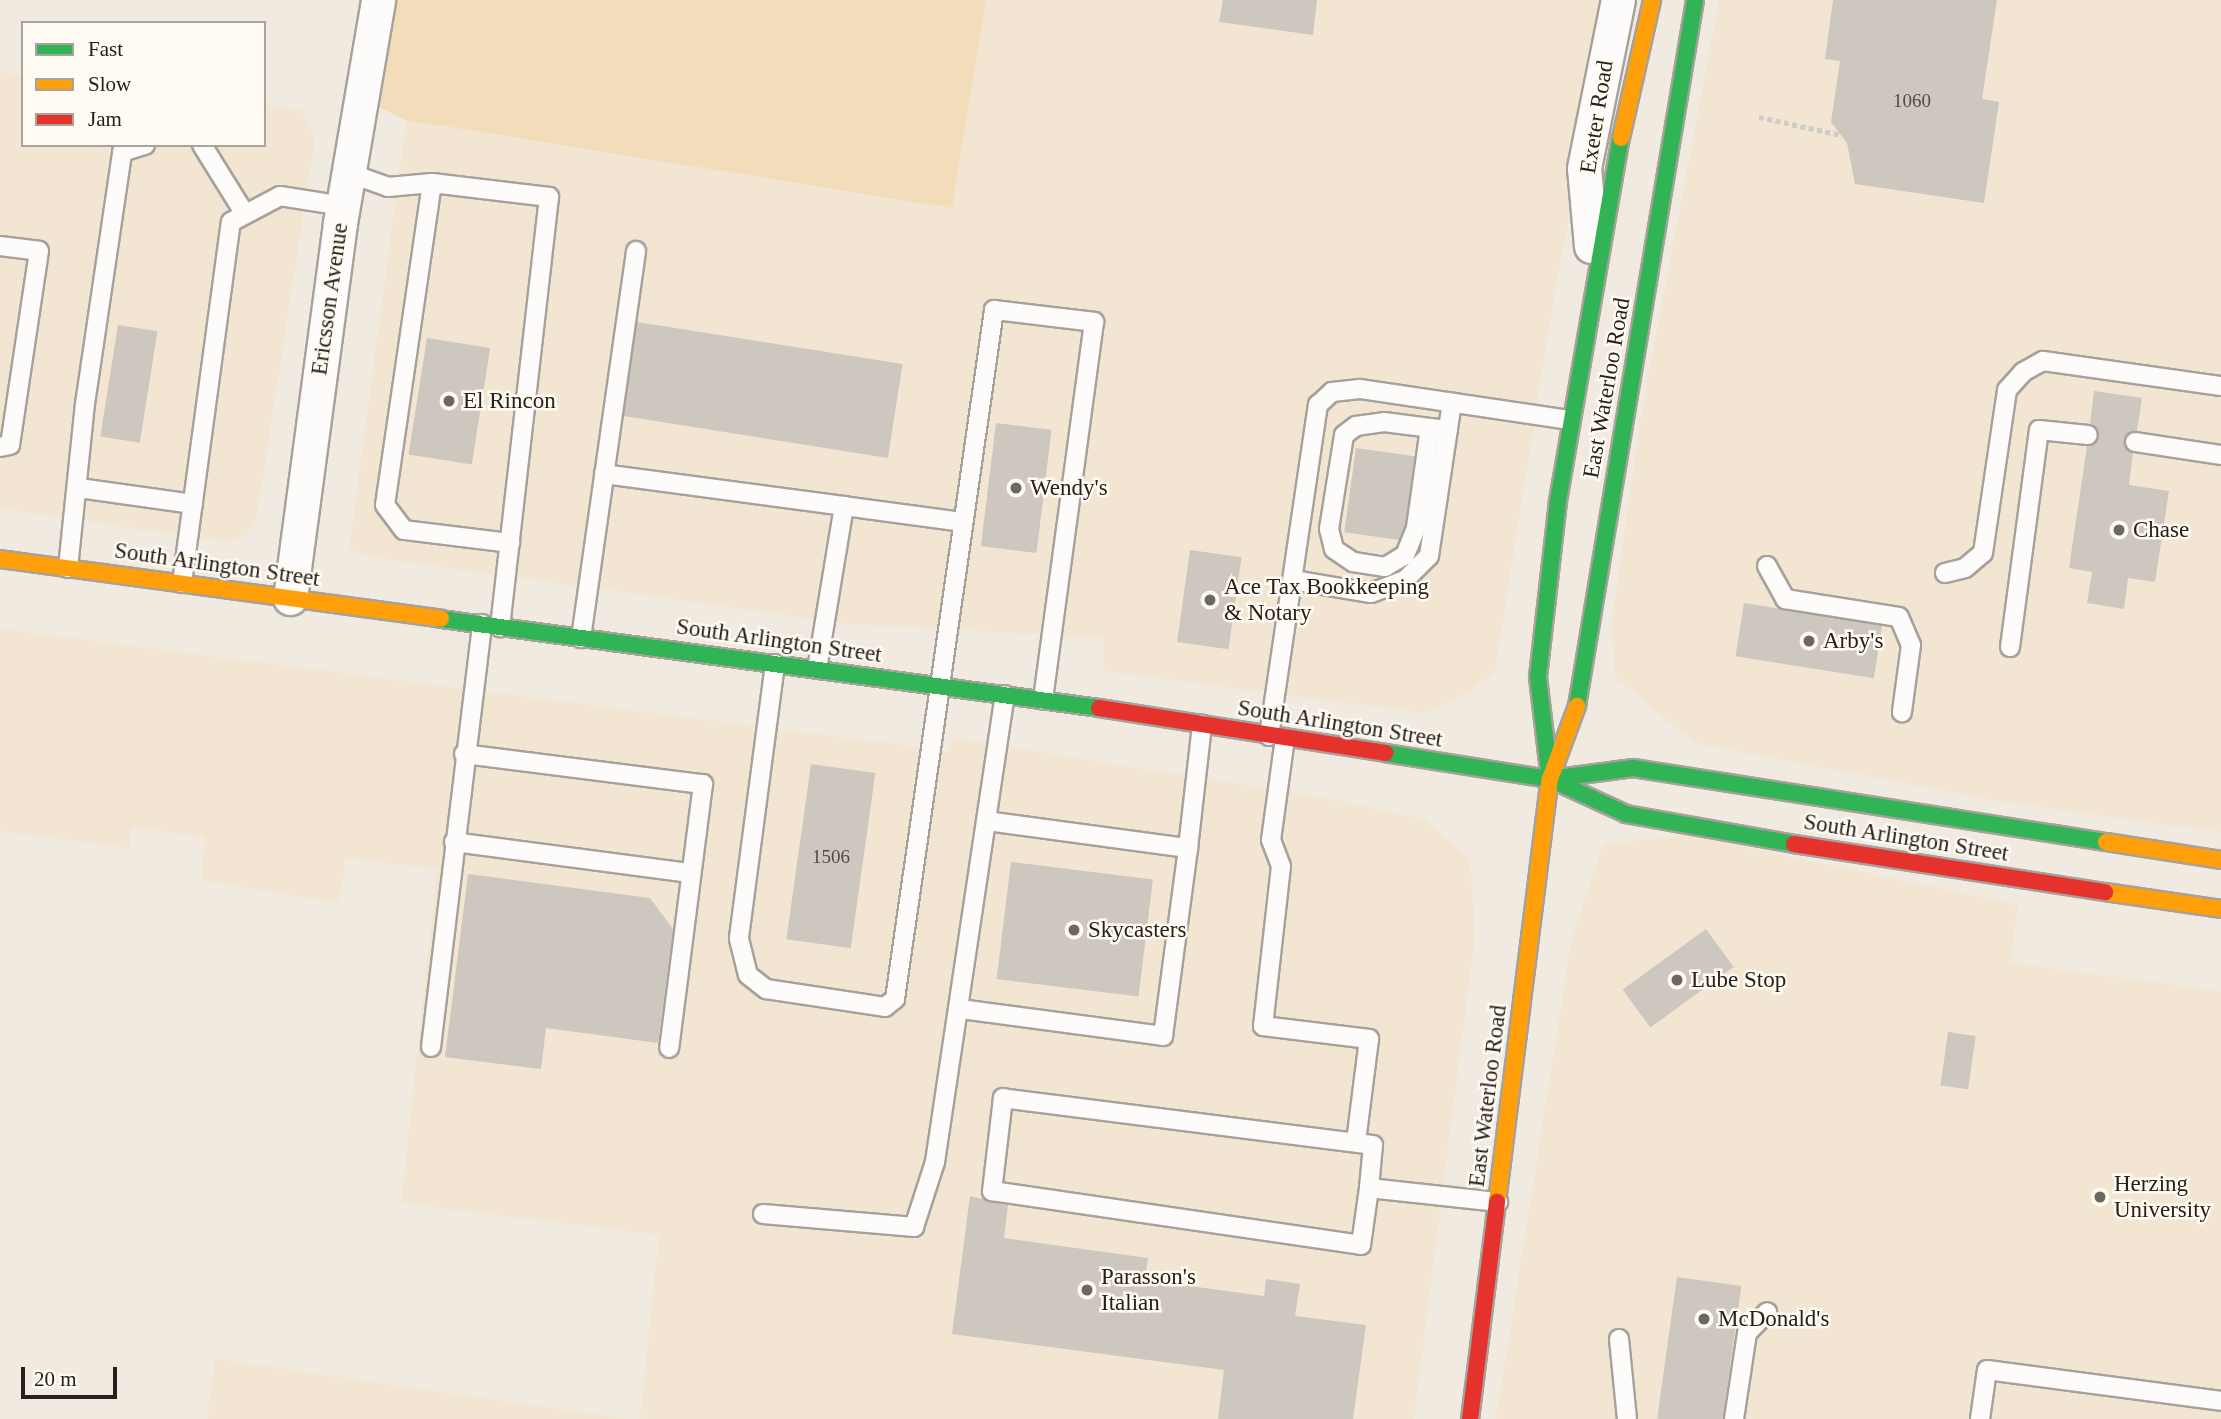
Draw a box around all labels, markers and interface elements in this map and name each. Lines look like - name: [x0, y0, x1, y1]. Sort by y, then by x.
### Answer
- legend: [21, 21, 266, 147]
- text: Fast: [88, 37, 123, 61]
- street label: Exeter Road: [1574, 58, 1620, 176]
- text: Slow: [88, 72, 131, 96]
- house number: 1060: [1893, 90, 1931, 112]
- text: Jam: [88, 107, 122, 131]
- street label: Ericsson Avenue: [306, 220, 354, 378]
- street label: East Waterloo Road: [1577, 295, 1637, 481]
- place label: El Rincon: [463, 387, 556, 415]
- marker: El Rincon: [441, 393, 457, 409]
- place label: Wendy's: [1030, 474, 1108, 502]
- marker: Wendy's: [1008, 480, 1024, 496]
- place label: Chase: [2133, 516, 2189, 544]
- marker: Chase: [2111, 522, 2127, 538]
- street label: South Arlington Street: [112, 537, 322, 593]
- place label: Ace Tax Bookkeeping & Notary: [1224, 573, 1429, 627]
- marker: Ace Tax Bookkeeping & Notary: [1202, 592, 1218, 608]
- street label: South Arlington Street: [674, 613, 884, 669]
- place label: Arby's: [1823, 627, 1883, 655]
- marker: Arby's: [1801, 633, 1817, 649]
- street label: South Arlington Street: [1235, 694, 1445, 754]
- street label: South Arlington Street: [1801, 808, 2011, 868]
- house number: 1506: [812, 846, 850, 868]
- place label: Skycasters: [1088, 916, 1186, 944]
- marker: Skycasters: [1066, 922, 1082, 938]
- place label: Lube Stop: [1691, 966, 1786, 994]
- marker: Lube Stop: [1669, 972, 1685, 988]
- street label: East Waterloo Road: [1463, 1003, 1513, 1189]
- place label: Herzing University: [2114, 1170, 2211, 1224]
- marker: Herzing University: [2092, 1189, 2108, 1205]
- place label: Parasson's Italian: [1101, 1263, 1196, 1317]
- marker: Parasson's Italian: [1079, 1282, 1095, 1298]
- place label: McDonald's: [1718, 1305, 1829, 1333]
- marker: McDonald's: [1696, 1311, 1712, 1327]
- scale bar: [24, 1352, 121, 1396]
- text: 20 m: [34, 1367, 77, 1391]

